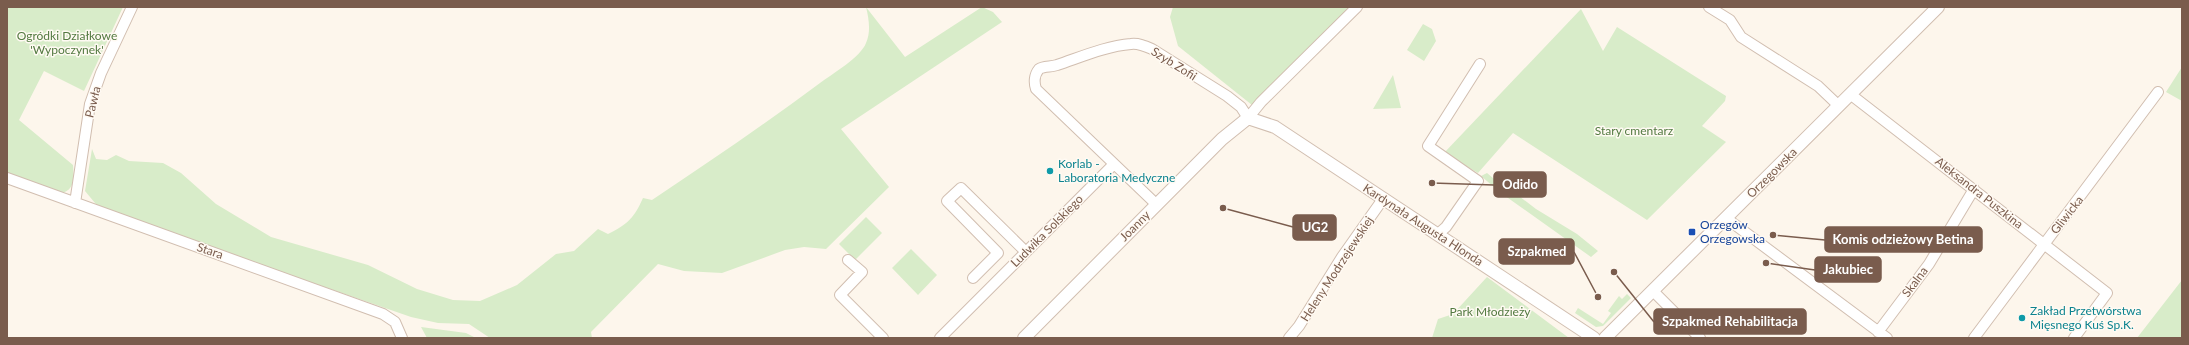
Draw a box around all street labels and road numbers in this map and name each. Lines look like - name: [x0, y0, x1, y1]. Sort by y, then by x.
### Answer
- street label: Szyb Zofii: [1149, 44, 1200, 84]
- street label: Pawła: [81, 84, 104, 119]
- street label: Orzegowska: [1743, 144, 1800, 201]
- street label: Aleksandra Puszkina: [1932, 154, 2026, 232]
- street label: Kardynała Augusta Hlonda: [1360, 180, 1486, 269]
- street label: Ludwika Solskiego: [1007, 191, 1086, 270]
- street label: Gliwicka: [2047, 193, 2086, 237]
- street label: Joanny: [1116, 207, 1154, 244]
- street label: Heleny Modrzejewskiej: [1297, 213, 1376, 324]
- street label: Stara: [195, 239, 225, 262]
- street label: Skalna: [1898, 264, 1931, 300]

